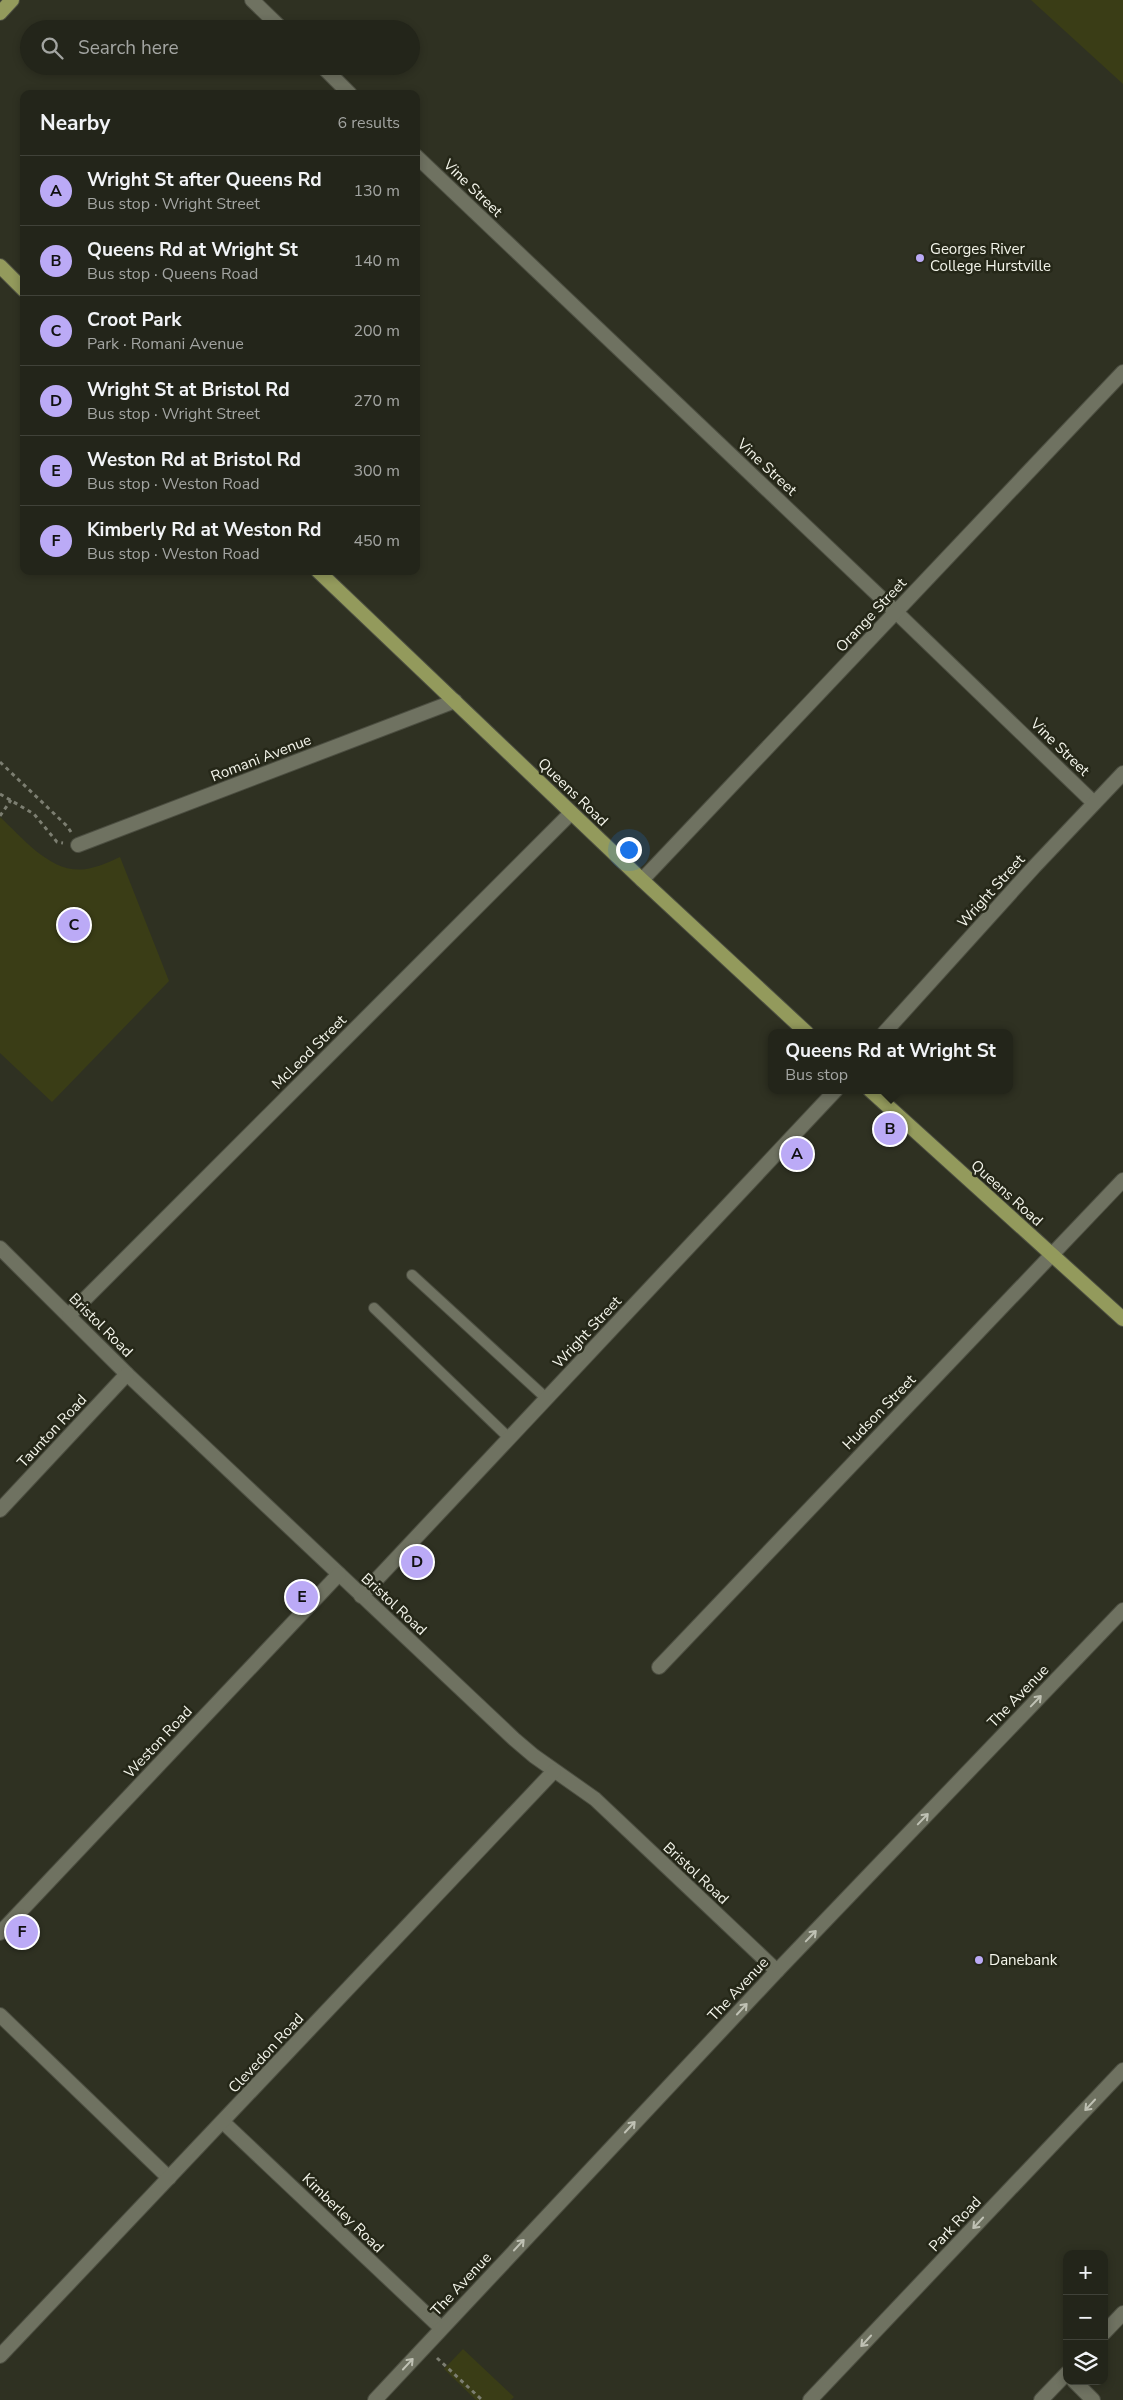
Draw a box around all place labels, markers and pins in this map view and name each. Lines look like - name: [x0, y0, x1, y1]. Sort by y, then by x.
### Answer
- place label: Georges River College Hurstville: [930, 239, 1051, 276]
- marker: Georges River College Hurstville: [914, 252, 926, 264]
- pin: C: [58, 906, 90, 944]
- pin: B: [874, 1110, 906, 1148]
- pin: A: [781, 1135, 813, 1173]
- pin: D: [401, 1543, 433, 1581]
- pin: E: [286, 1578, 318, 1616]
- pin: F: [6, 1913, 38, 1951]
- place label: Danebank: [989, 1950, 1058, 1970]
- marker: Danebank: [973, 1954, 985, 1966]

